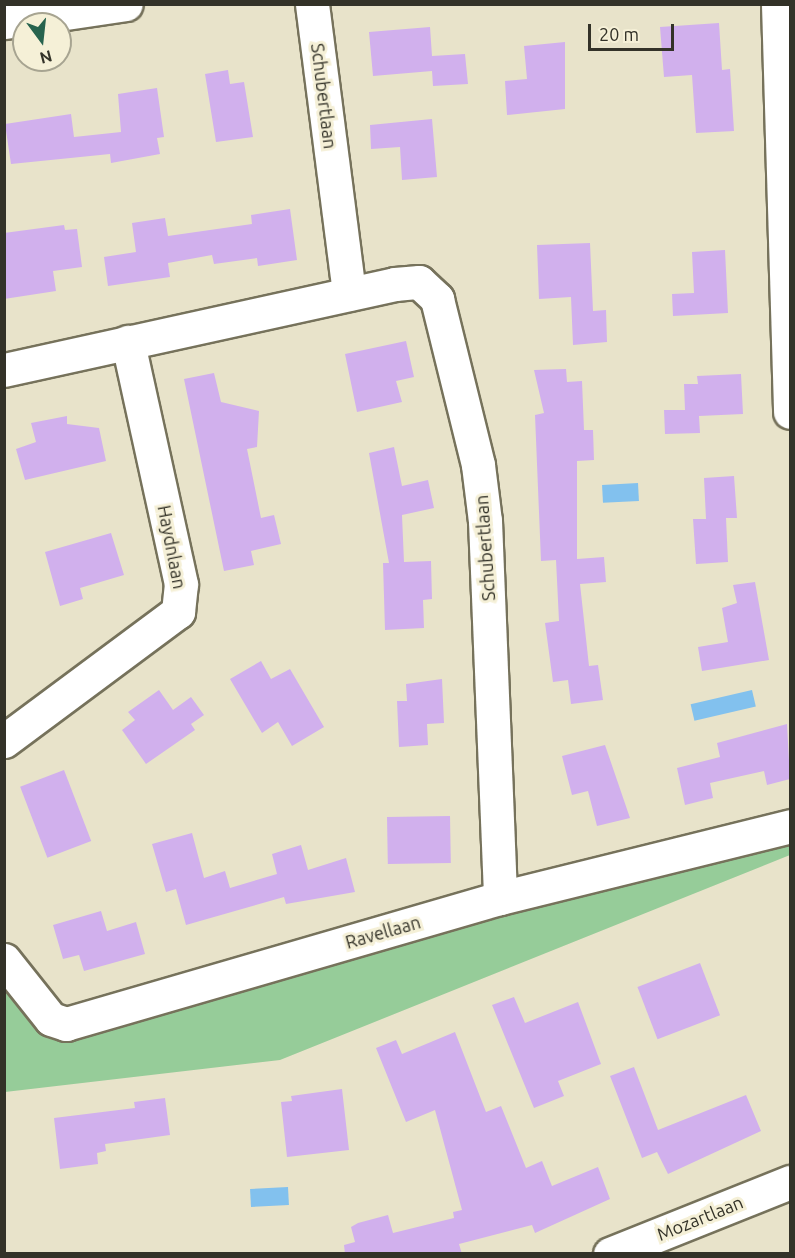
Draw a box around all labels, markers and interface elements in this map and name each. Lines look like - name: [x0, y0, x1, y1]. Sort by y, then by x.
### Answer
- north arrow: [12, 12, 72, 72]
- scale bar: [591, 12, 676, 50]
- text: 20 m: [599, 24, 639, 44]
- street label: Schubertlaan: [307, 42, 341, 150]
- text: N: [38, 47, 54, 68]
- street label: Schubertlaan: [471, 494, 499, 602]
- street label: Haydnlaan: [153, 503, 191, 591]
- street label: Ravellaan: [343, 911, 423, 953]
- street label: Mozartlaan: [654, 1191, 746, 1245]

